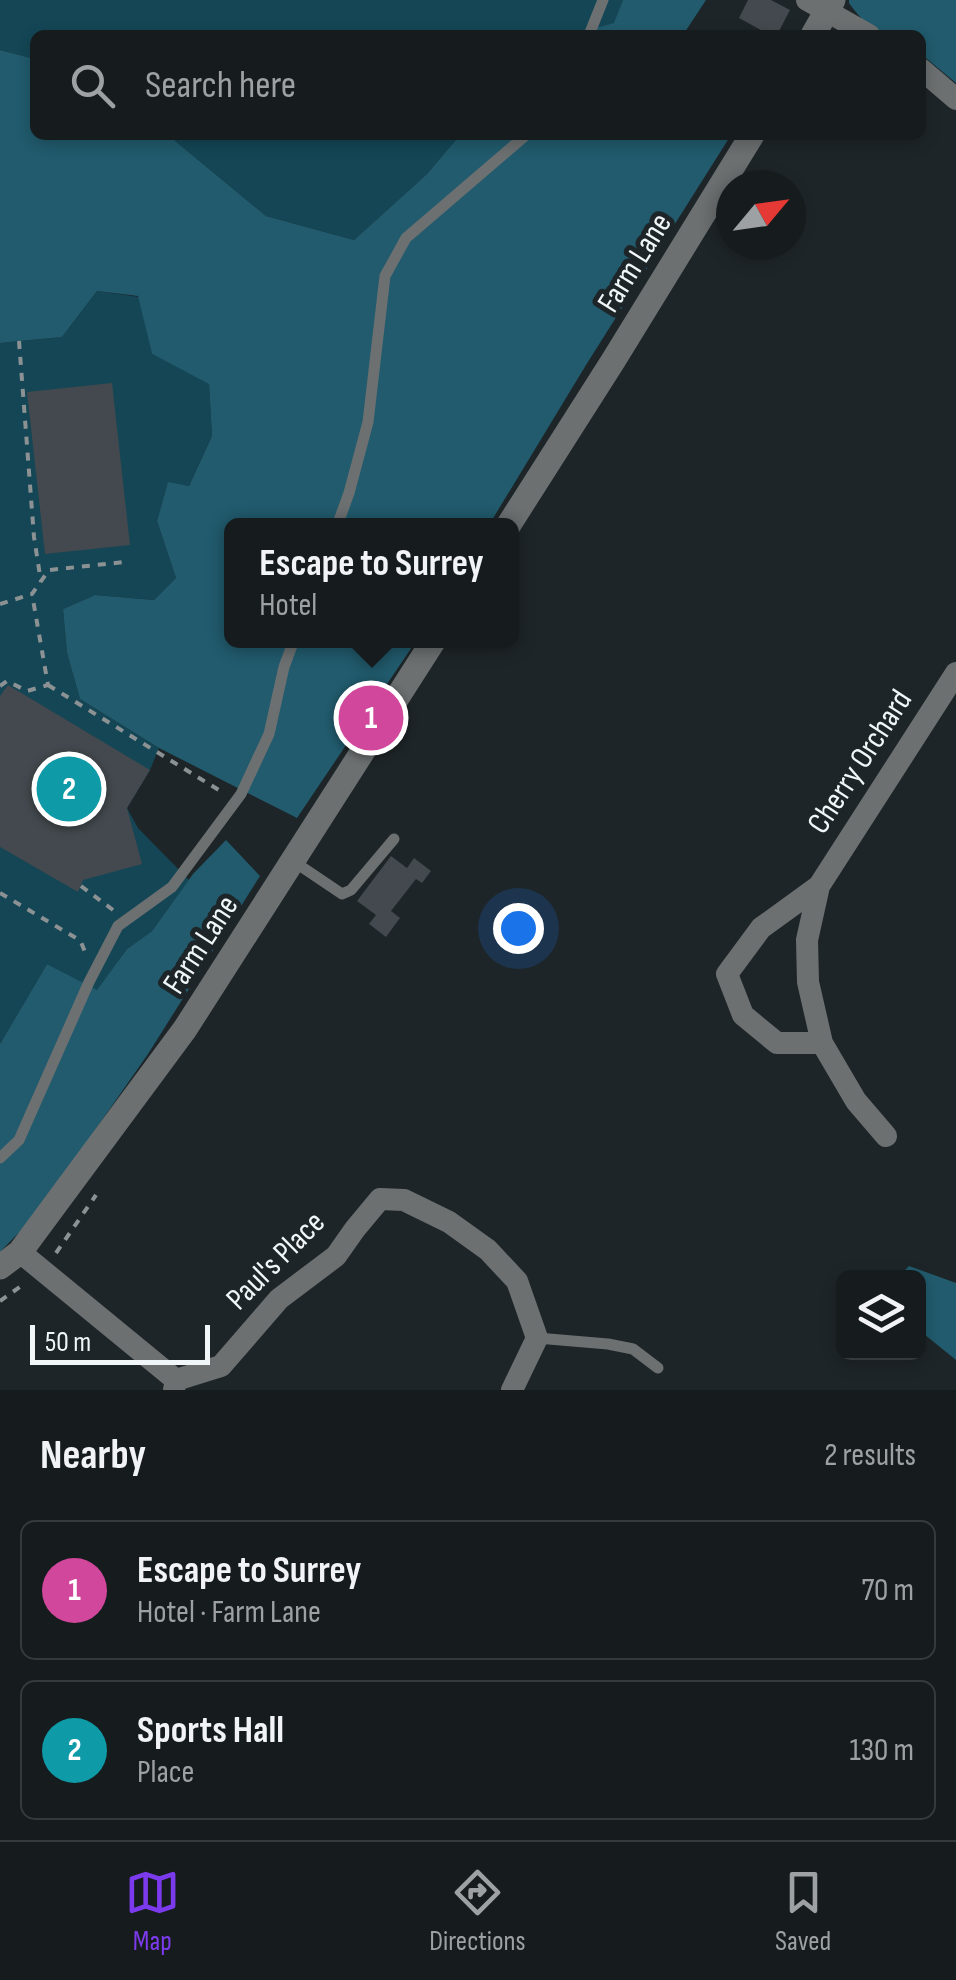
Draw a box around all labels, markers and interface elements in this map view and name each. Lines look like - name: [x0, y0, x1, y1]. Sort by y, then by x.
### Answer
- search box: [30, 30, 926, 140]
- icon: search: [65, 58, 120, 113]
- text: Search here: [145, 63, 296, 108]
- north arrow: [716, 170, 806, 260]
- street label: Farm Lane: [589, 206, 681, 320]
- popup: [224, 518, 519, 648]
- text: Escape to Surrey: [259, 541, 484, 586]
- text: Hotel: [259, 586, 317, 625]
- pin: 1: [338, 680, 404, 756]
- street label: Cherry Orchard: [799, 683, 921, 841]
- pin: 2: [36, 752, 102, 826]
- street label: Farm Lane: [155, 888, 247, 1002]
- your location: [493, 903, 544, 954]
- street label: Paul's Place: [218, 1203, 334, 1319]
- map controls: [836, 1270, 926, 1360]
- button: layers: [836, 1270, 926, 1360]
- scale bar: [30, 1320, 210, 1364]
- text: 50 m: [45, 1326, 91, 1359]
- text: Nearby: [40, 1430, 146, 1481]
- text: 2 results: [824, 1436, 916, 1475]
- text: Escape to Surrey: [137, 1548, 361, 1593]
- text: 1: [68, 1571, 81, 1610]
- text: 70 m: [861, 1571, 914, 1610]
- text: Hotel · Farm Lane: [137, 1593, 321, 1632]
- text: Sports Hall: [137, 1708, 284, 1753]
- text: 2: [67, 1731, 82, 1770]
- text: 130 m: [849, 1731, 914, 1770]
- text: Place: [137, 1753, 194, 1792]
- tab: Map: [125, 1865, 180, 1958]
- tab: Directions: [429, 1865, 526, 1958]
- tab: Saved: [775, 1865, 831, 1958]

